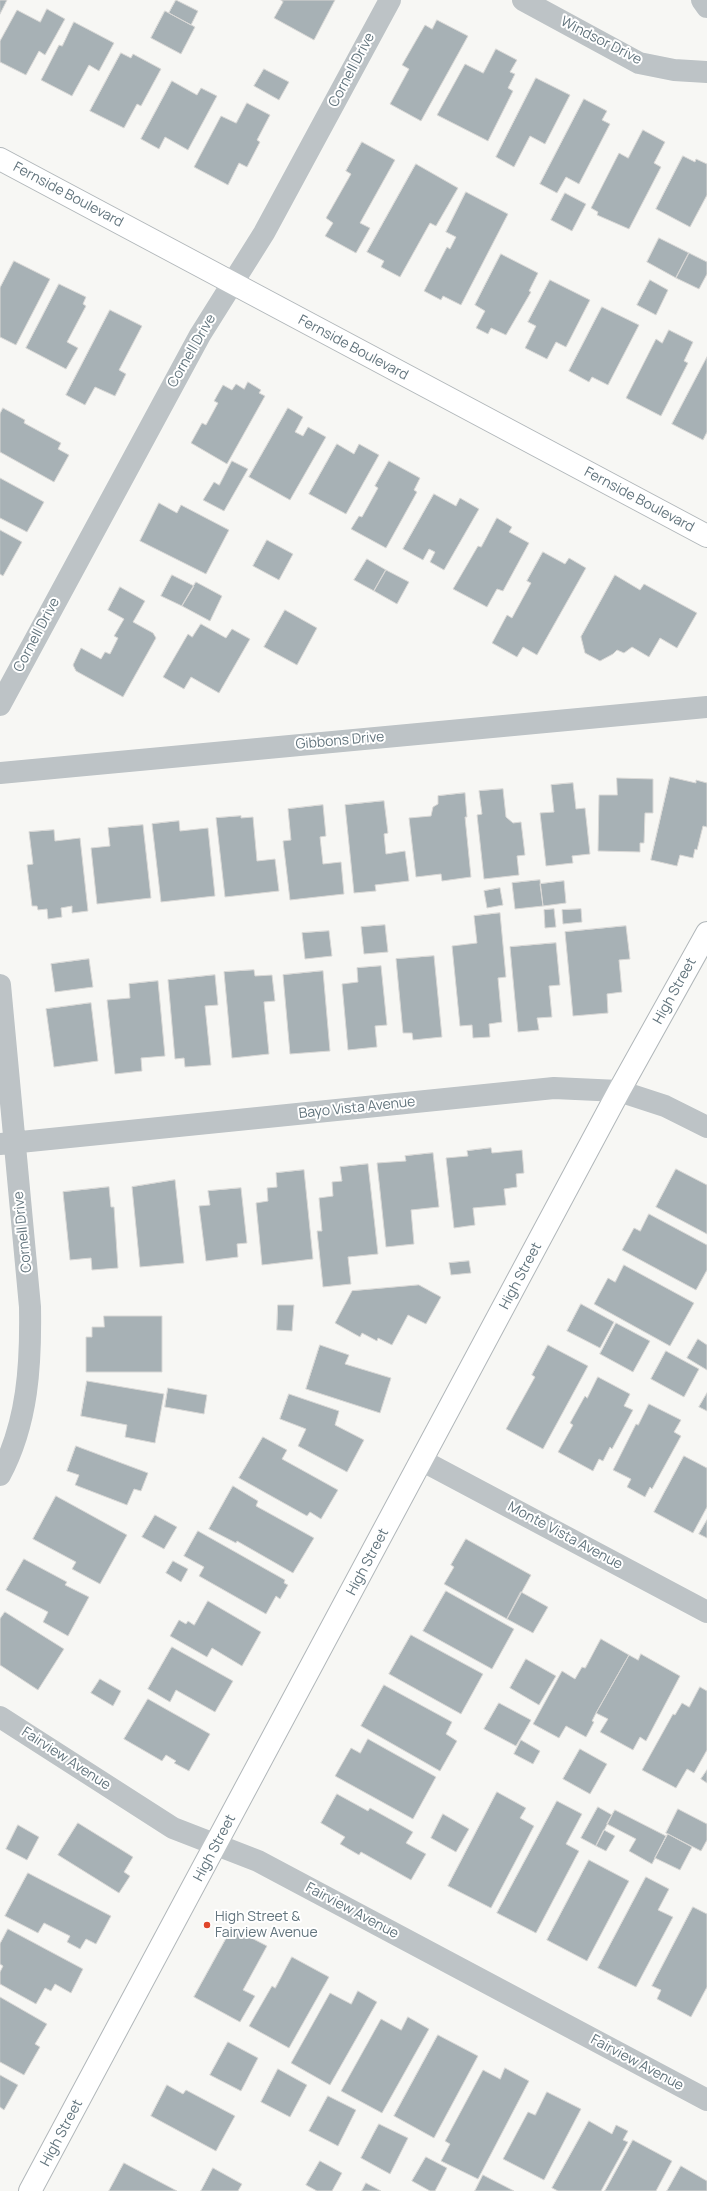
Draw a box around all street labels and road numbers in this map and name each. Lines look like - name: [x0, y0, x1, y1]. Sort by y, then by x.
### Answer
- street label: Windsor Drive: [558, 13, 644, 69]
- street label: Cornell Drive: [325, 30, 379, 110]
- street label: Fernside Boulevard: [10, 159, 126, 231]
- street label: Cornell Drive: [164, 311, 220, 391]
- street label: Fernside Boulevard: [295, 312, 411, 384]
- street label: Fernside Boulevard: [581, 464, 697, 536]
- street label: Cornell Drive: [10, 595, 64, 675]
- street label: Gibbons Drive: [295, 729, 385, 753]
- street label: High Street: [650, 955, 700, 1027]
- street label: Bayo Vista Avenue: [298, 1094, 416, 1122]
- street label: Cornell Drive: [10, 1190, 36, 1274]
- street label: High Street: [496, 1240, 546, 1312]
- street label: Monte Vista Avenue: [505, 1499, 625, 1573]
- street label: High Street: [343, 1526, 393, 1598]
- street label: Fairview Avenue: [18, 1724, 114, 1794]
- street label: High Street: [190, 1812, 240, 1884]
- street label: Fairview Avenue: [303, 1879, 401, 1943]
- street label: Fairview Avenue: [588, 2031, 686, 2095]
- street label: High Street: [37, 2097, 87, 2169]

